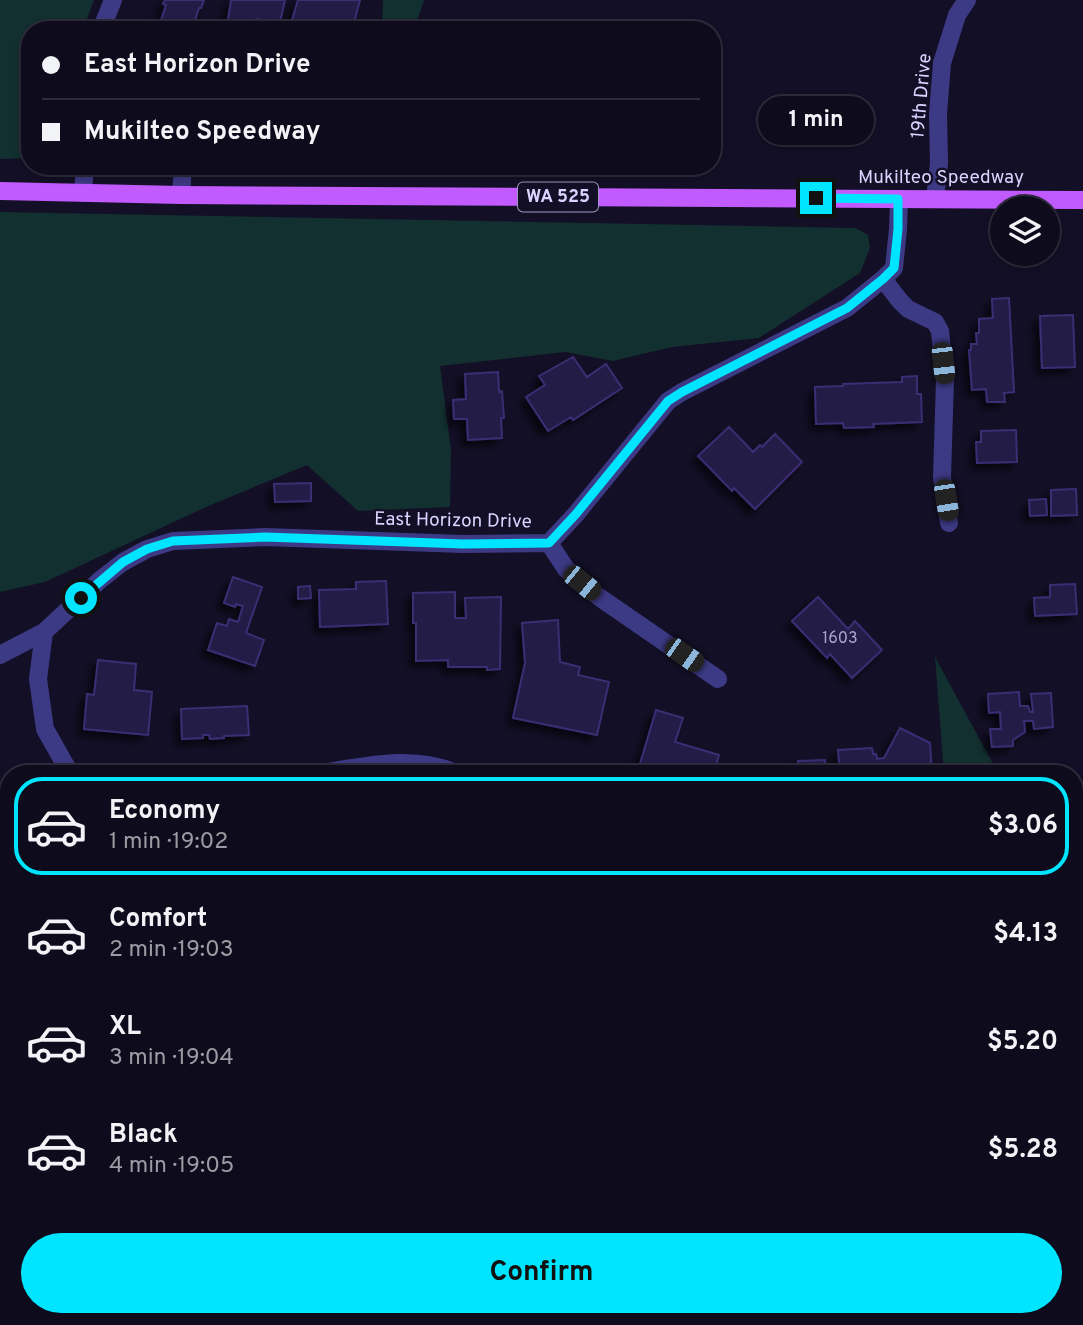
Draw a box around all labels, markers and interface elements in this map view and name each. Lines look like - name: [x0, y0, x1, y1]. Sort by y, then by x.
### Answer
- text: East Horizon Drive: [84, 49, 310, 82]
- street label: 19th Drive: [906, 52, 938, 140]
- callout: 1 min: [758, 96, 874, 146]
- text: 1 min: [788, 106, 844, 135]
- text: Mukilteo Speedway: [84, 116, 320, 149]
- street label: Mukilteo Speedway: [858, 166, 1024, 190]
- road number: WA 525: [518, 182, 598, 212]
- route end: [800, 182, 832, 214]
- map controls: [990, 196, 1060, 266]
- button: layers: [990, 196, 1060, 266]
- car: [931, 341, 956, 385]
- car: [933, 478, 960, 522]
- street label: East Horizon Drive: [374, 508, 532, 534]
- car: [560, 562, 605, 604]
- route start: [65, 582, 97, 614]
- house number: 1603: [822, 629, 858, 649]
- car: [661, 634, 708, 676]
- icon: car: [25, 795, 88, 858]
- text: Economy: [109, 795, 220, 828]
- text: $3.06: [988, 810, 1058, 843]
- text: 1 min · 19:02: [109, 828, 228, 857]
- icon: car: [25, 903, 88, 966]
- text: Comfort: [109, 903, 207, 936]
- text: $4.13: [993, 918, 1058, 951]
- text: 2 min · 19:03: [109, 936, 234, 965]
- icon: car: [25, 1011, 88, 1074]
- text: XL: [109, 1011, 141, 1044]
- text: $5.20: [987, 1026, 1058, 1059]
- text: 3 min · 19:04: [109, 1044, 234, 1073]
- icon: car: [25, 1119, 88, 1182]
- text: Black: [109, 1119, 178, 1152]
- text: $5.28: [988, 1134, 1058, 1167]
- text: 4 min · 19:05: [109, 1152, 234, 1181]
- button: Confirm: [21, 1233, 1062, 1313]

